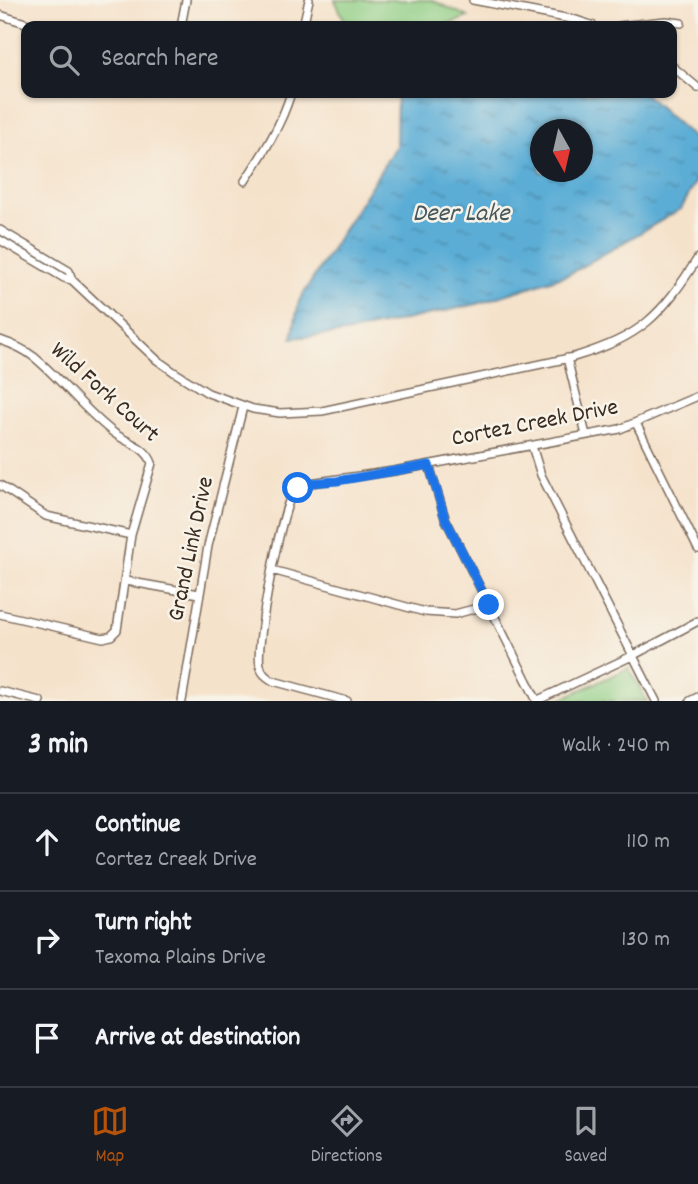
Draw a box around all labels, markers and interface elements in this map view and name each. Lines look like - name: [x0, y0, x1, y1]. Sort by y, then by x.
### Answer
- search box: [21, 21, 677, 98]
- icon: search: [45, 41, 83, 79]
- text: Search here: [101, 41, 219, 78]
- north arrow: [530, 119, 593, 182]
- water label: Deer Lake: [413, 196, 511, 233]
- street label: Wild Fork Court: [42, 335, 166, 452]
- street label: Cortez Creek Drive: [449, 391, 621, 457]
- route start: [282, 472, 313, 503]
- street label: Grand Link Drive: [160, 474, 224, 624]
- route end: [473, 589, 504, 620]
- text: 3 min: [28, 725, 88, 768]
- text: Walk · 240 m: [562, 730, 670, 763]
- text: Continue: [95, 807, 180, 844]
- icon: ahead: [28, 823, 66, 861]
- text: 110 m: [626, 826, 670, 859]
- text: Cortez Creek Drive: [95, 844, 257, 877]
- text: Turn right: [95, 905, 192, 942]
- icon: right: [28, 921, 66, 959]
- text: 130 m: [621, 924, 670, 957]
- text: Texoma Plains Drive: [95, 942, 266, 975]
- icon: arrive: [28, 1019, 66, 1057]
- text: Arrive at destination: [95, 1020, 300, 1057]
- tab: Map: [91, 1102, 129, 1171]
- tab: Directions: [311, 1102, 383, 1171]
- tab: Saved: [565, 1102, 607, 1171]

